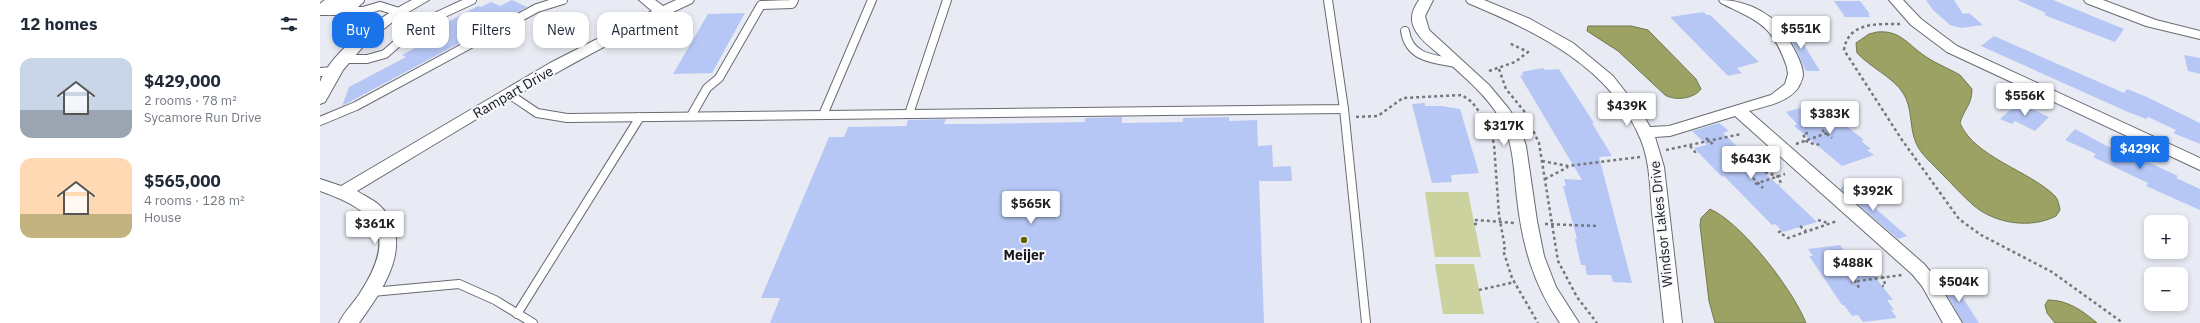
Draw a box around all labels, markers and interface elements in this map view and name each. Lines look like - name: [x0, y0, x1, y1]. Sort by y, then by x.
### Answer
- chip: Buy: [332, 12, 384, 48]
- chip: Rent: [392, 12, 449, 48]
- chip: Filters: [457, 12, 525, 48]
- chip: New: [533, 12, 589, 48]
- chip: Apartment: [597, 12, 693, 48]
- text: 12 homes: [20, 13, 97, 35]
- icon: filters: [278, 13, 300, 35]
- pin: $551K: [1773, 16, 1829, 50]
- text: $551K: [1781, 20, 1821, 37]
- street label: Rampart Drive: [470, 62, 557, 122]
- text: $429,000: [144, 70, 221, 92]
- icon: home: [52, 74, 100, 122]
- pin: $556K: [1997, 83, 2053, 117]
- text: $556K: [2005, 87, 2045, 104]
- text: 2 rooms · 78 m²: [144, 92, 237, 109]
- pin: $439K: [1599, 93, 1655, 127]
- text: $439K: [1607, 97, 1647, 114]
- pin: $383K: [1802, 101, 1858, 135]
- text: $383K: [1810, 105, 1850, 122]
- text: Sycamore Run Drive: [144, 109, 261, 126]
- pin: $317K: [1476, 113, 1532, 147]
- text: $317K: [1484, 117, 1524, 134]
- pin: $429K: [2112, 136, 2168, 170]
- text: $429K: [2120, 140, 2160, 157]
- pin: $643K: [1723, 146, 1779, 180]
- text: $643K: [1731, 150, 1771, 167]
- street label: Windsor Lakes Drive: [1645, 160, 1677, 288]
- text: $565,000: [144, 170, 221, 192]
- icon: home: [52, 174, 100, 222]
- pin: $392K: [1845, 178, 1901, 212]
- text: $392K: [1853, 182, 1893, 199]
- pin: $565K: [1003, 191, 1059, 225]
- text: 4 rooms · 128 m²: [144, 192, 245, 209]
- text: $565K: [1011, 195, 1051, 212]
- text: House: [144, 209, 181, 226]
- pin: $361K: [347, 211, 403, 245]
- text: $361K: [355, 215, 395, 232]
- map controls: [2144, 215, 2188, 311]
- button: +: [2144, 215, 2188, 259]
- marker: Meijer: [1019, 235, 1029, 245]
- place label: Meijer: [1004, 246, 1045, 264]
- pin: $488K: [1825, 250, 1881, 284]
- text: $488K: [1833, 254, 1873, 271]
- button: −: [2144, 267, 2188, 311]
- pin: $504K: [1931, 269, 1987, 303]
- text: $504K: [1939, 273, 1979, 290]

